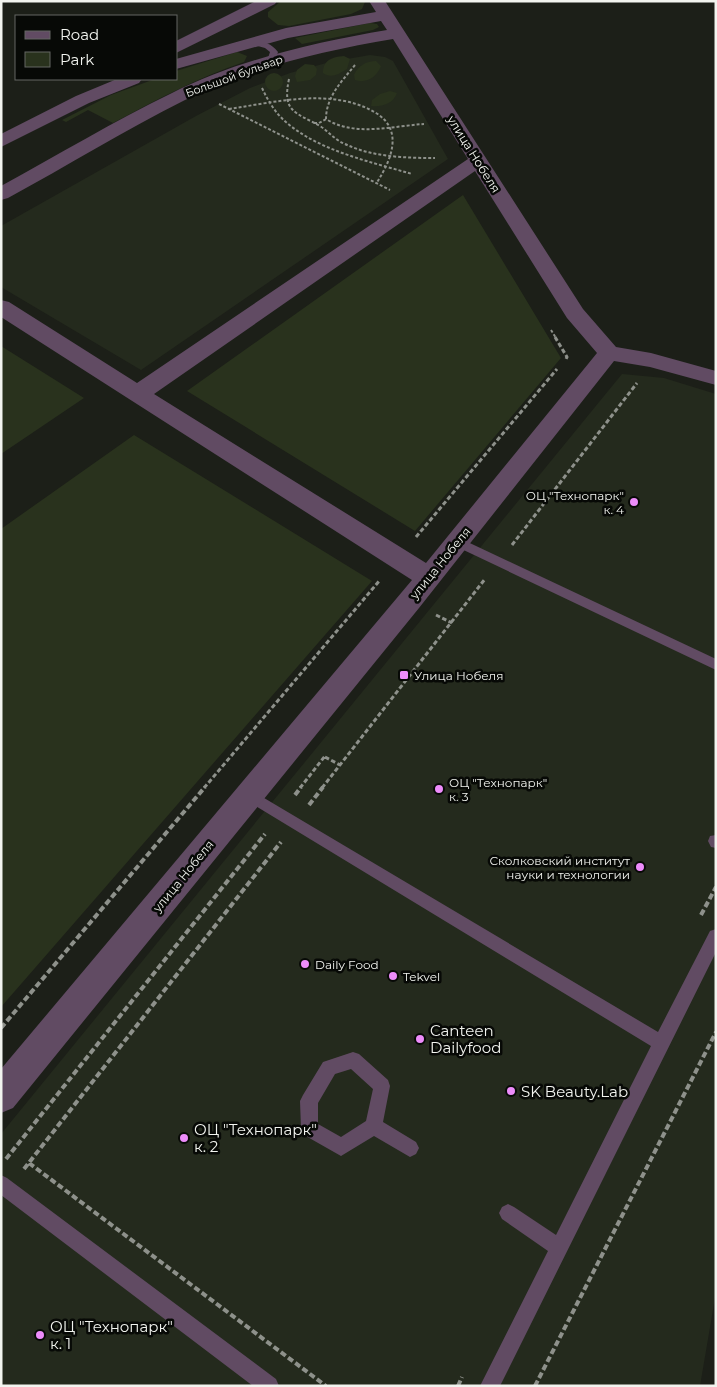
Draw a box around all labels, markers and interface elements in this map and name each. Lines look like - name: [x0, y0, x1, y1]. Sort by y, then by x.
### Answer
- legend: [15, 15, 178, 80]
- text: Road: [60, 25, 99, 44]
- text: Park: [60, 50, 94, 69]
- street label: Большой бульвар: [183, 52, 285, 100]
- street label: улица Нобеля: [444, 112, 504, 195]
- place label: ОЦ "Технопарк" к. 4: [526, 488, 624, 517]
- marker: ОЦ "Технопарк" к. 4: [628, 496, 640, 508]
- street label: улица Нобеля: [406, 524, 474, 603]
- place label: Улица Нобеля: [414, 668, 503, 683]
- marker: Улица Нобеля: [398, 669, 410, 681]
- place label: ОЦ "Технопарк" к. 3: [449, 775, 547, 804]
- marker: ОЦ "Технопарк" к. 3: [433, 783, 445, 795]
- street label: улица Нобеля: [149, 837, 217, 916]
- place label: Сколковский институт науки и технологии: [489, 853, 630, 882]
- marker: Сколковский институт науки и технологии: [634, 861, 646, 873]
- place label: Daily Food: [315, 957, 379, 972]
- marker: Daily Food: [299, 958, 311, 970]
- place label: Tekvel: [403, 969, 440, 984]
- marker: Tekvel: [387, 970, 399, 982]
- place label: Canteen Dailyfood: [430, 1021, 501, 1057]
- marker: Canteen Dailyfood: [414, 1033, 426, 1045]
- place label: SK Beauty.Lab: [521, 1082, 628, 1101]
- marker: SK Beauty.Lab: [505, 1085, 517, 1097]
- place label: ОЦ "Технопарк" к. 2: [194, 1120, 317, 1156]
- marker: ОЦ "Технопарк" к. 2: [178, 1132, 190, 1144]
- place label: ОЦ "Технопарк" к. 1: [50, 1317, 173, 1353]
- marker: ОЦ "Технопарк" к. 1: [34, 1329, 46, 1341]

